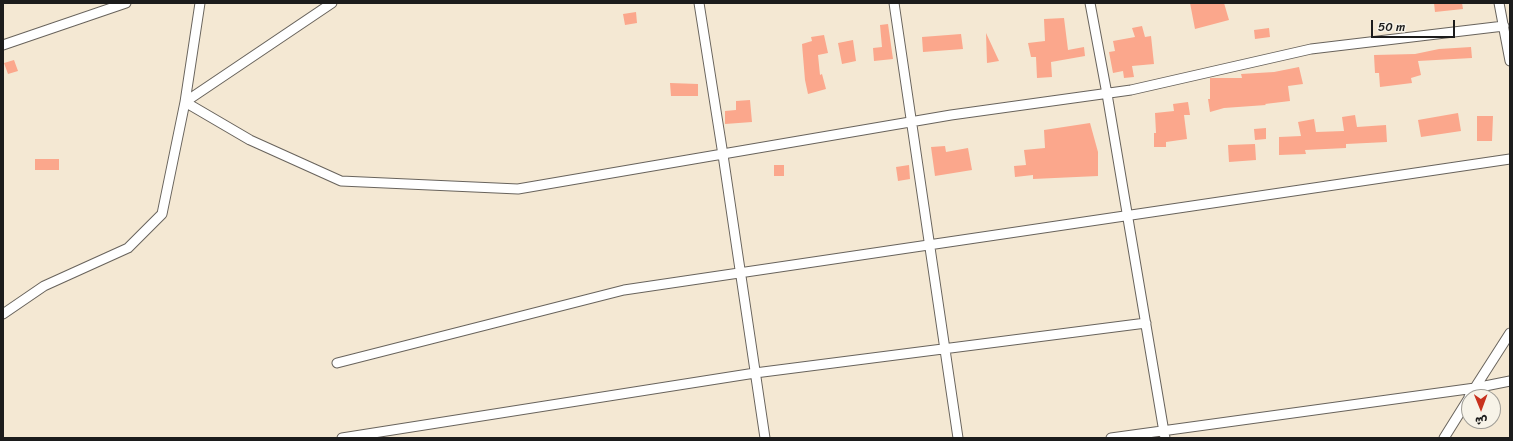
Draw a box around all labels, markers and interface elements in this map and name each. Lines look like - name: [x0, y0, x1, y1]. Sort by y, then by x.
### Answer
- scale bar: [1373, 12, 1457, 38]
- text: 50 m: [1378, 16, 1405, 38]
- north arrow: [1461, 389, 1501, 429]
- text: ش: [1475, 411, 1487, 430]

